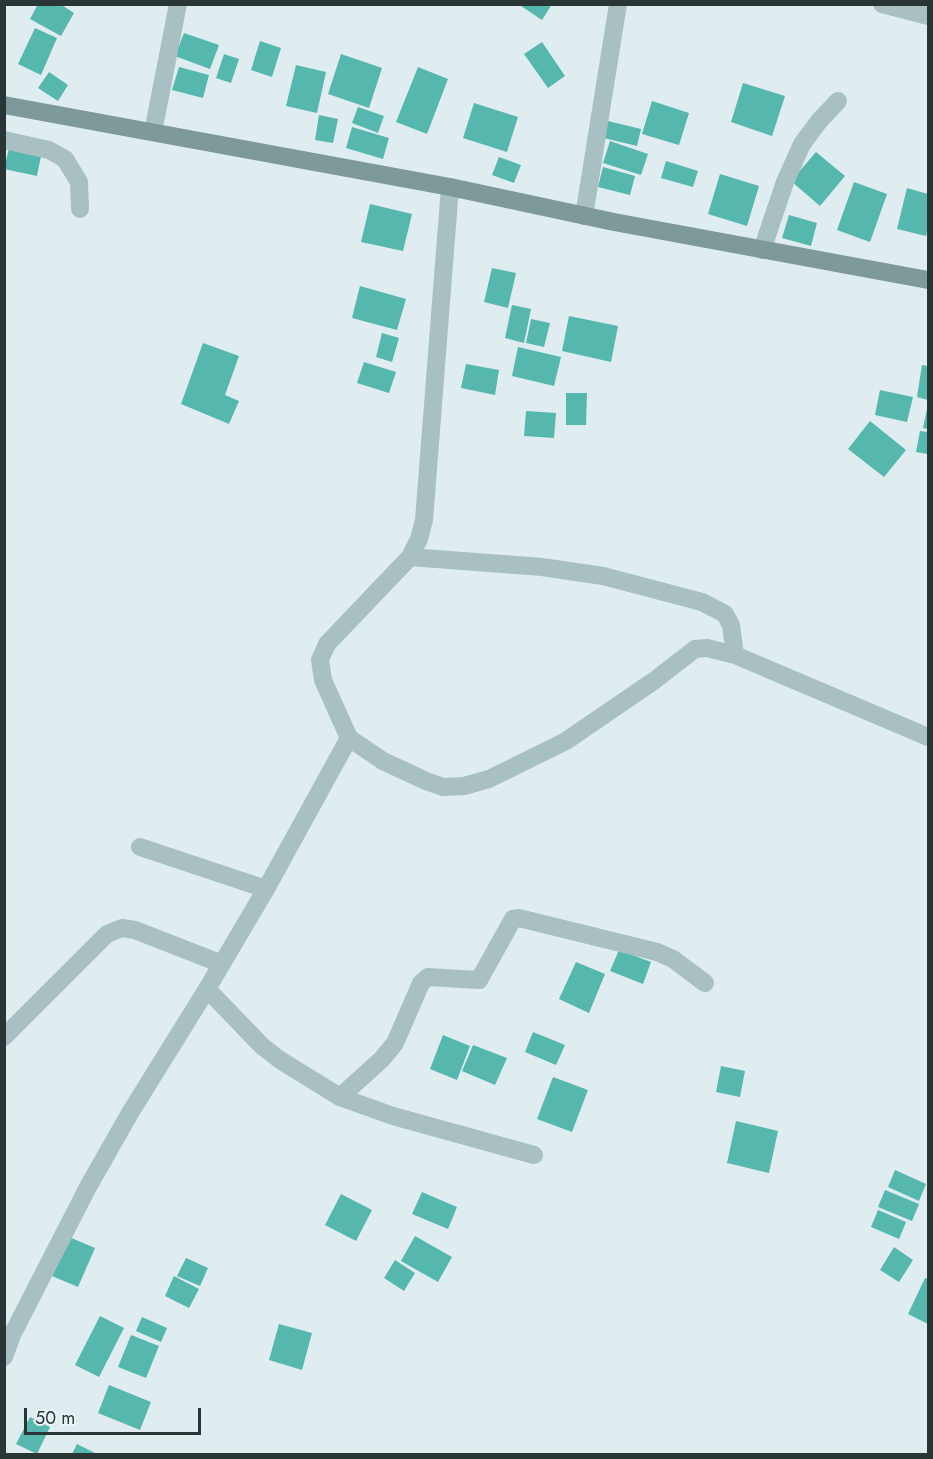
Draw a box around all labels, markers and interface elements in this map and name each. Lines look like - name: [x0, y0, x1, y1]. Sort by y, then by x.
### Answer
- scale bar: [27, 1396, 204, 1434]
- text: 50 m: [35, 1405, 75, 1431]

